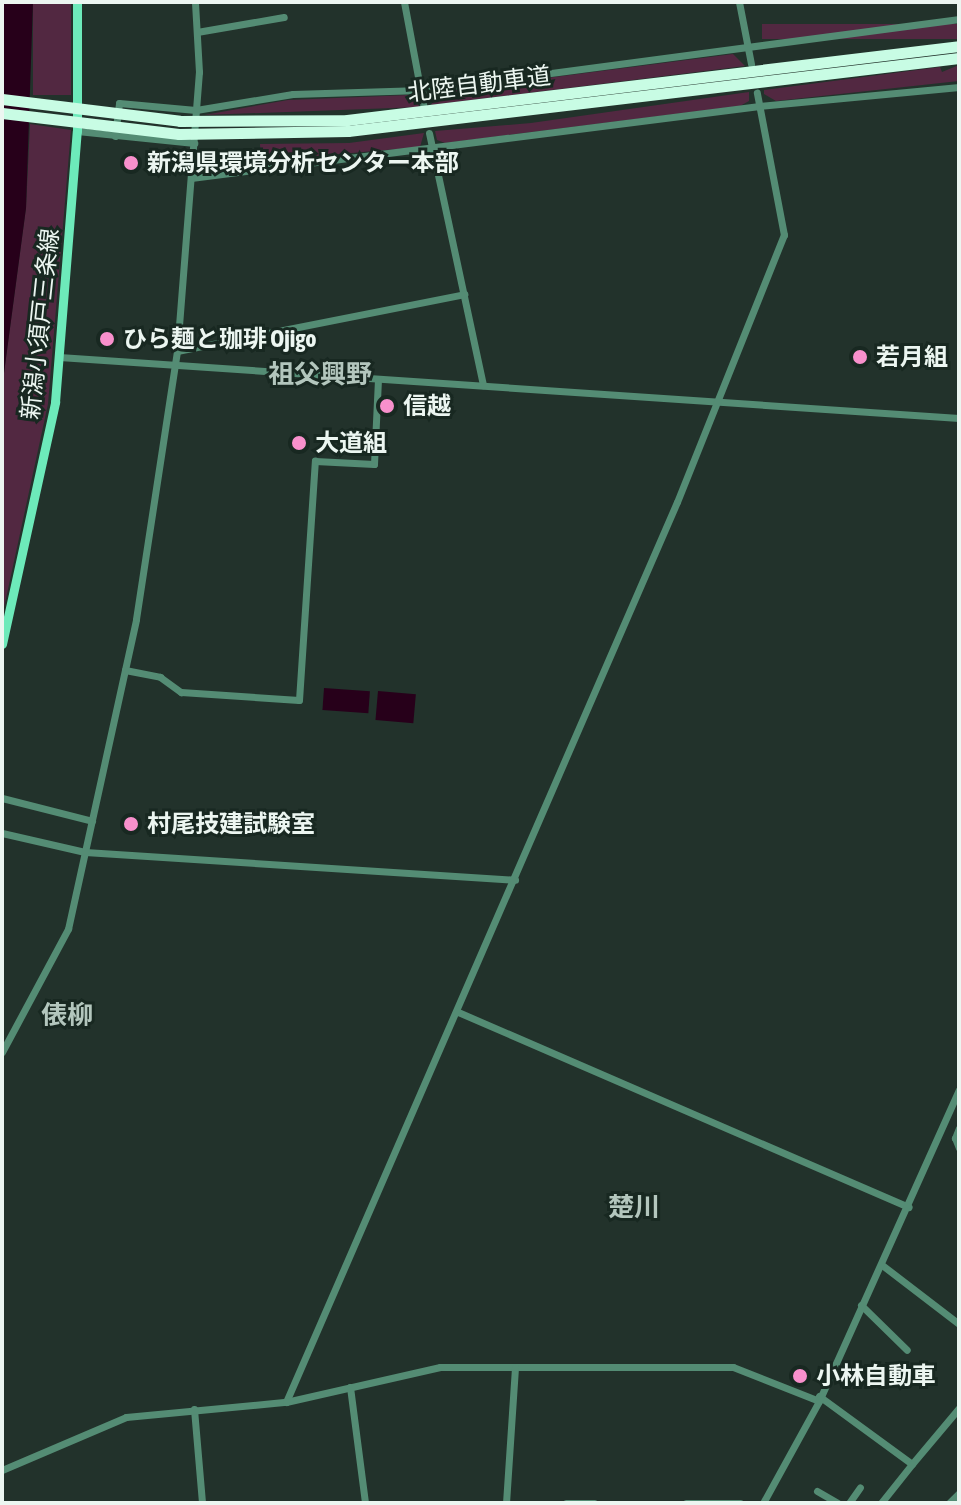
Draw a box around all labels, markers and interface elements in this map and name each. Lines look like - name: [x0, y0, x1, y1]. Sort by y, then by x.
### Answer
- street label: 北陸自動車道: [406, 61, 552, 107]
- place label: 新潟県環境分析センター本部: [147, 149, 459, 177]
- marker: 新潟県環境分析センター本部: [122, 154, 140, 172]
- street label: 新潟小須戸三条線: [16, 227, 64, 421]
- place label: ひら麺と珈琲 Ojigo: [123, 325, 316, 353]
- marker: ひら麺と珈琲 Ojigo: [98, 330, 116, 348]
- place label: 若月組: [876, 343, 948, 371]
- marker: 若月組: [851, 348, 869, 366]
- district label: 祖父興野: [268, 359, 372, 391]
- place label: 信越: [403, 392, 451, 420]
- marker: 信越: [378, 397, 396, 415]
- place label: 大道組: [315, 429, 387, 457]
- marker: 大道組: [290, 434, 308, 452]
- place label: 村尾技建試験室: [147, 810, 315, 838]
- marker: 村尾技建試験室: [122, 815, 140, 833]
- district label: 俵柳: [41, 1000, 93, 1032]
- district label: 楚川: [608, 1192, 660, 1224]
- place label: 小林自動車: [816, 1362, 936, 1390]
- marker: 小林自動車: [791, 1367, 809, 1385]

